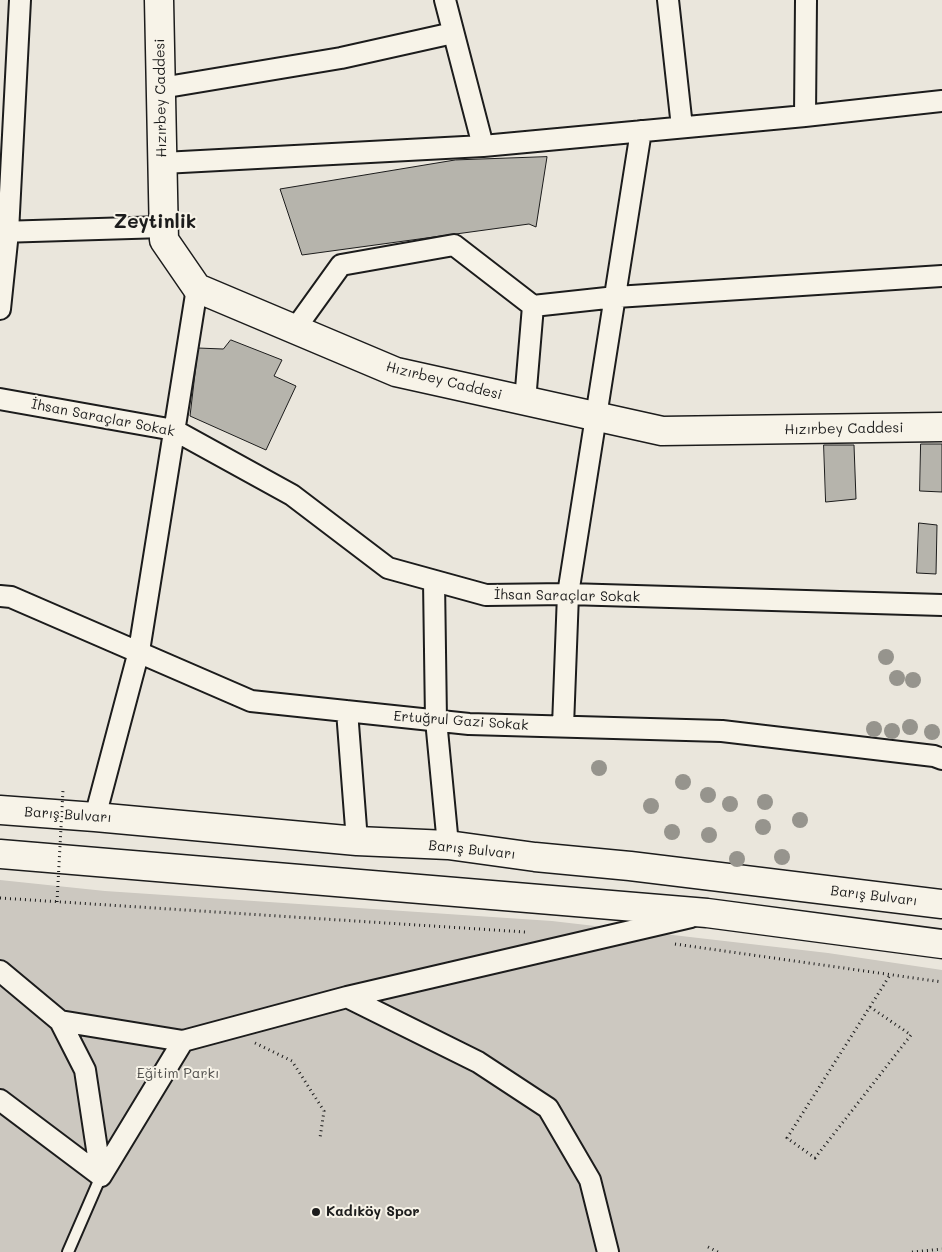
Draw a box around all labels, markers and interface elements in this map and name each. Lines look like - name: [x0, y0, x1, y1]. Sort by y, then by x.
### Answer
- street label: Hızırbey Caddesi: [152, 38, 170, 158]
- district label: Zeytinlik: [114, 211, 196, 233]
- street label: Hızırbey Caddesi: [384, 358, 504, 404]
- street label: İhsan Saraçlar Sokak: [30, 396, 176, 440]
- street label: Hızırbey Caddesi: [784, 420, 904, 438]
- street label: İhsan Saraçlar Sokak: [494, 586, 640, 606]
- street label: Ertuğrul Gazi Sokak: [393, 708, 529, 734]
- street label: Barış Bulvarı: [24, 804, 112, 826]
- street label: Barış Bulvarı: [428, 837, 516, 863]
- street label: Barış Bulvarı: [830, 882, 918, 910]
- park label: Eğitim Parkı: [137, 1066, 219, 1082]
- place label: Kadıköy Spor: [326, 1204, 420, 1220]
- marker: Kadıköy Spor: [310, 1206, 322, 1218]

